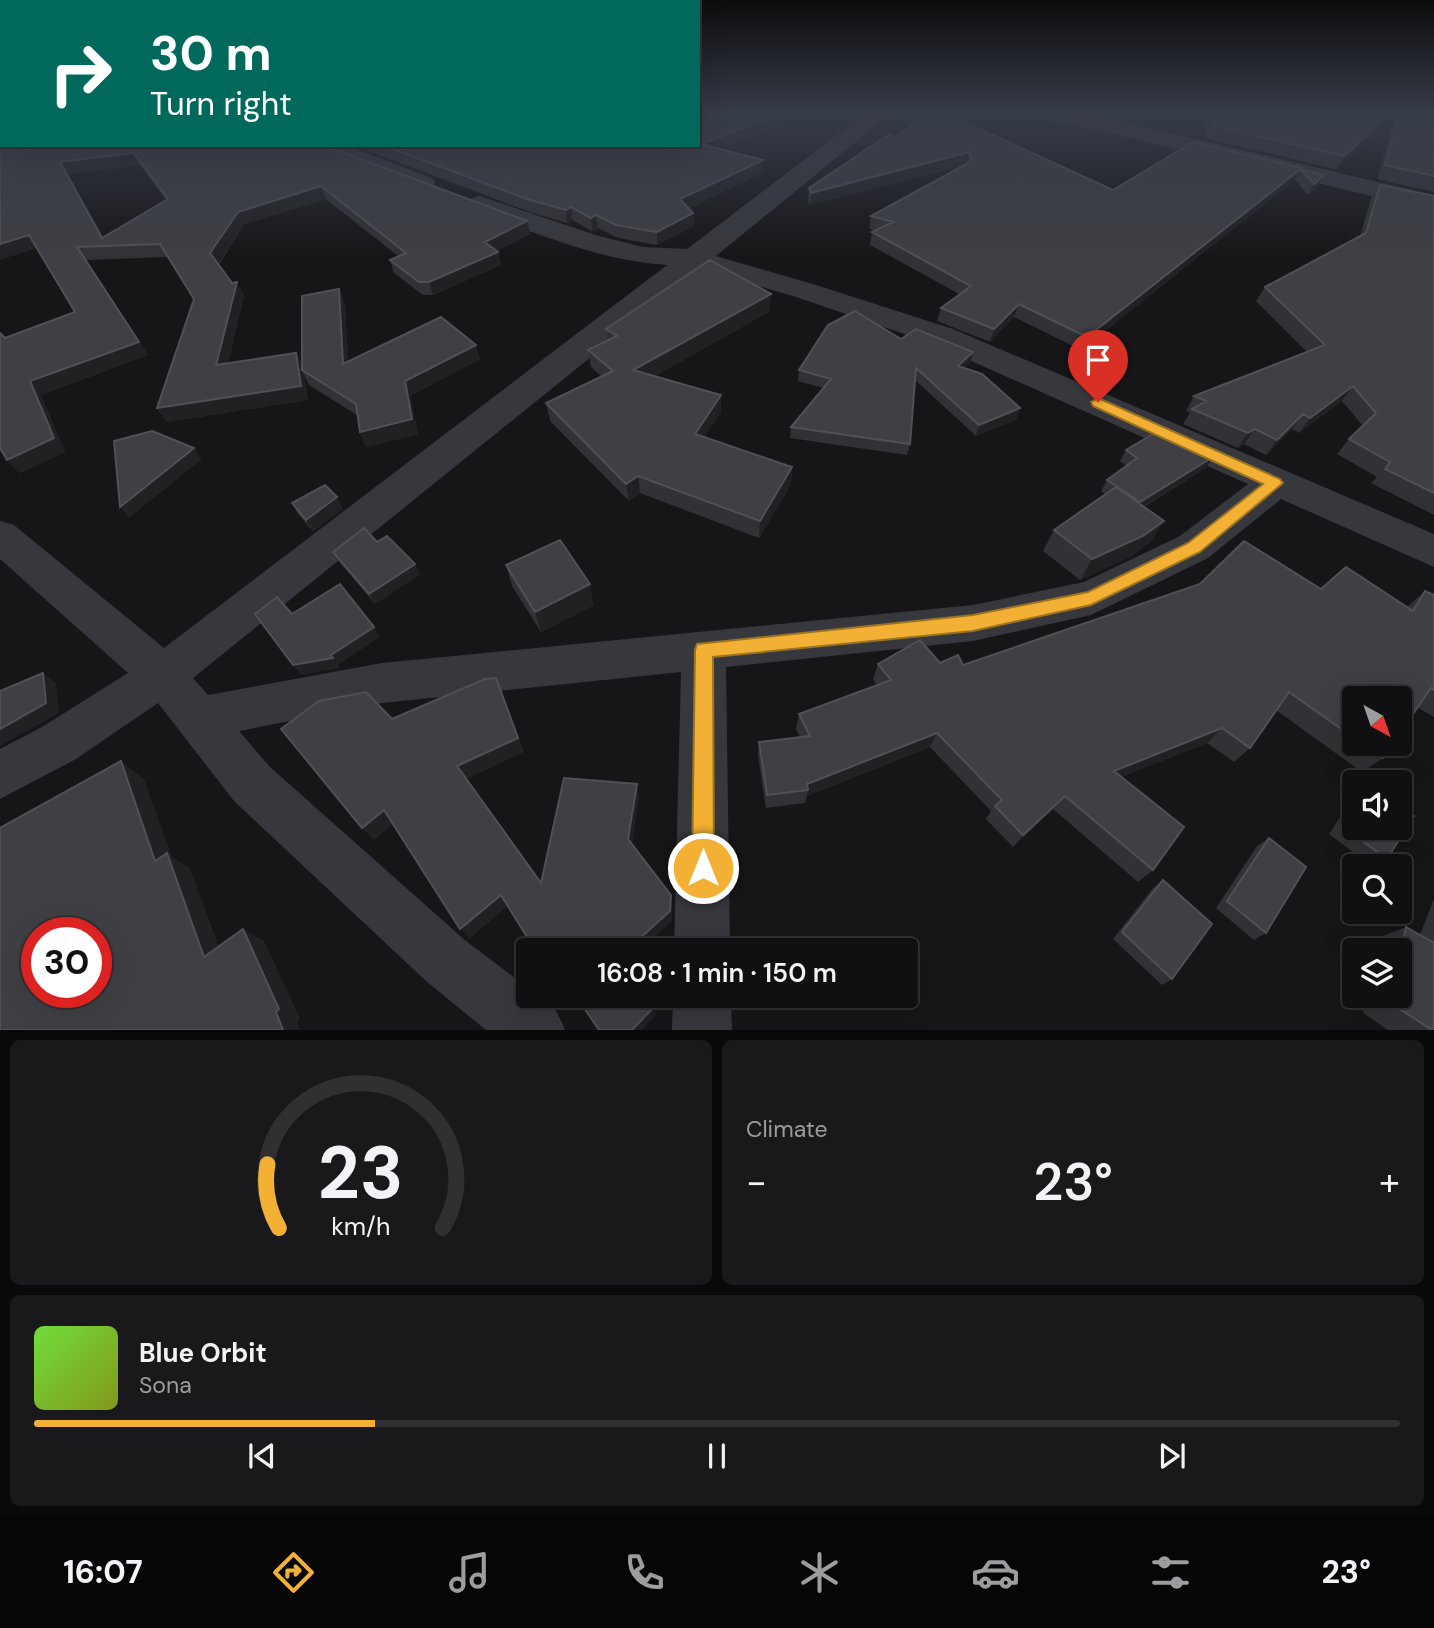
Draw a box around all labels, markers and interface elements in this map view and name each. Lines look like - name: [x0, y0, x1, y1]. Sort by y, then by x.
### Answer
- text: 30 m: [150, 21, 272, 85]
- icon: right: [35, 28, 126, 119]
- text: Turn right: [150, 83, 292, 125]
- pin: [1068, 330, 1128, 402]
- icon: arrive: [1079, 341, 1117, 379]
- north arrow: [1342, 686, 1412, 756]
- map controls: [1342, 686, 1412, 1008]
- button: sound: [1342, 770, 1412, 840]
- position arrow: [666, 831, 740, 905]
- button: search: [1342, 854, 1412, 924]
- speed limit sign: 30: [21, 917, 112, 1008]
- button: layers: [1342, 938, 1412, 1008]
- text: 16:08 · 1 min · 150 m: [597, 956, 837, 990]
- text: Climate: [746, 1114, 828, 1144]
- text: 23: [318, 1127, 404, 1222]
- text: 23°: [1033, 1148, 1113, 1216]
- text: −: [746, 1157, 767, 1207]
- text: +: [1379, 1157, 1400, 1207]
- text: km/h: [331, 1210, 391, 1243]
- text: Blue Orbit: [139, 1336, 267, 1370]
- text: Sona: [139, 1370, 192, 1400]
- icon: previous: [243, 1437, 281, 1475]
- icon: pause: [698, 1437, 736, 1475]
- icon: next: [1153, 1437, 1191, 1475]
- icon: directions: [269, 1548, 318, 1597]
- icon: music: [445, 1548, 494, 1597]
- icon: phone: [620, 1548, 669, 1597]
- icon: climate: [795, 1548, 844, 1597]
- icon: car: [971, 1548, 1020, 1597]
- icon: filters: [1146, 1548, 1195, 1597]
- text: 16:07: [63, 1551, 143, 1593]
- text: 23°: [1321, 1551, 1371, 1593]

